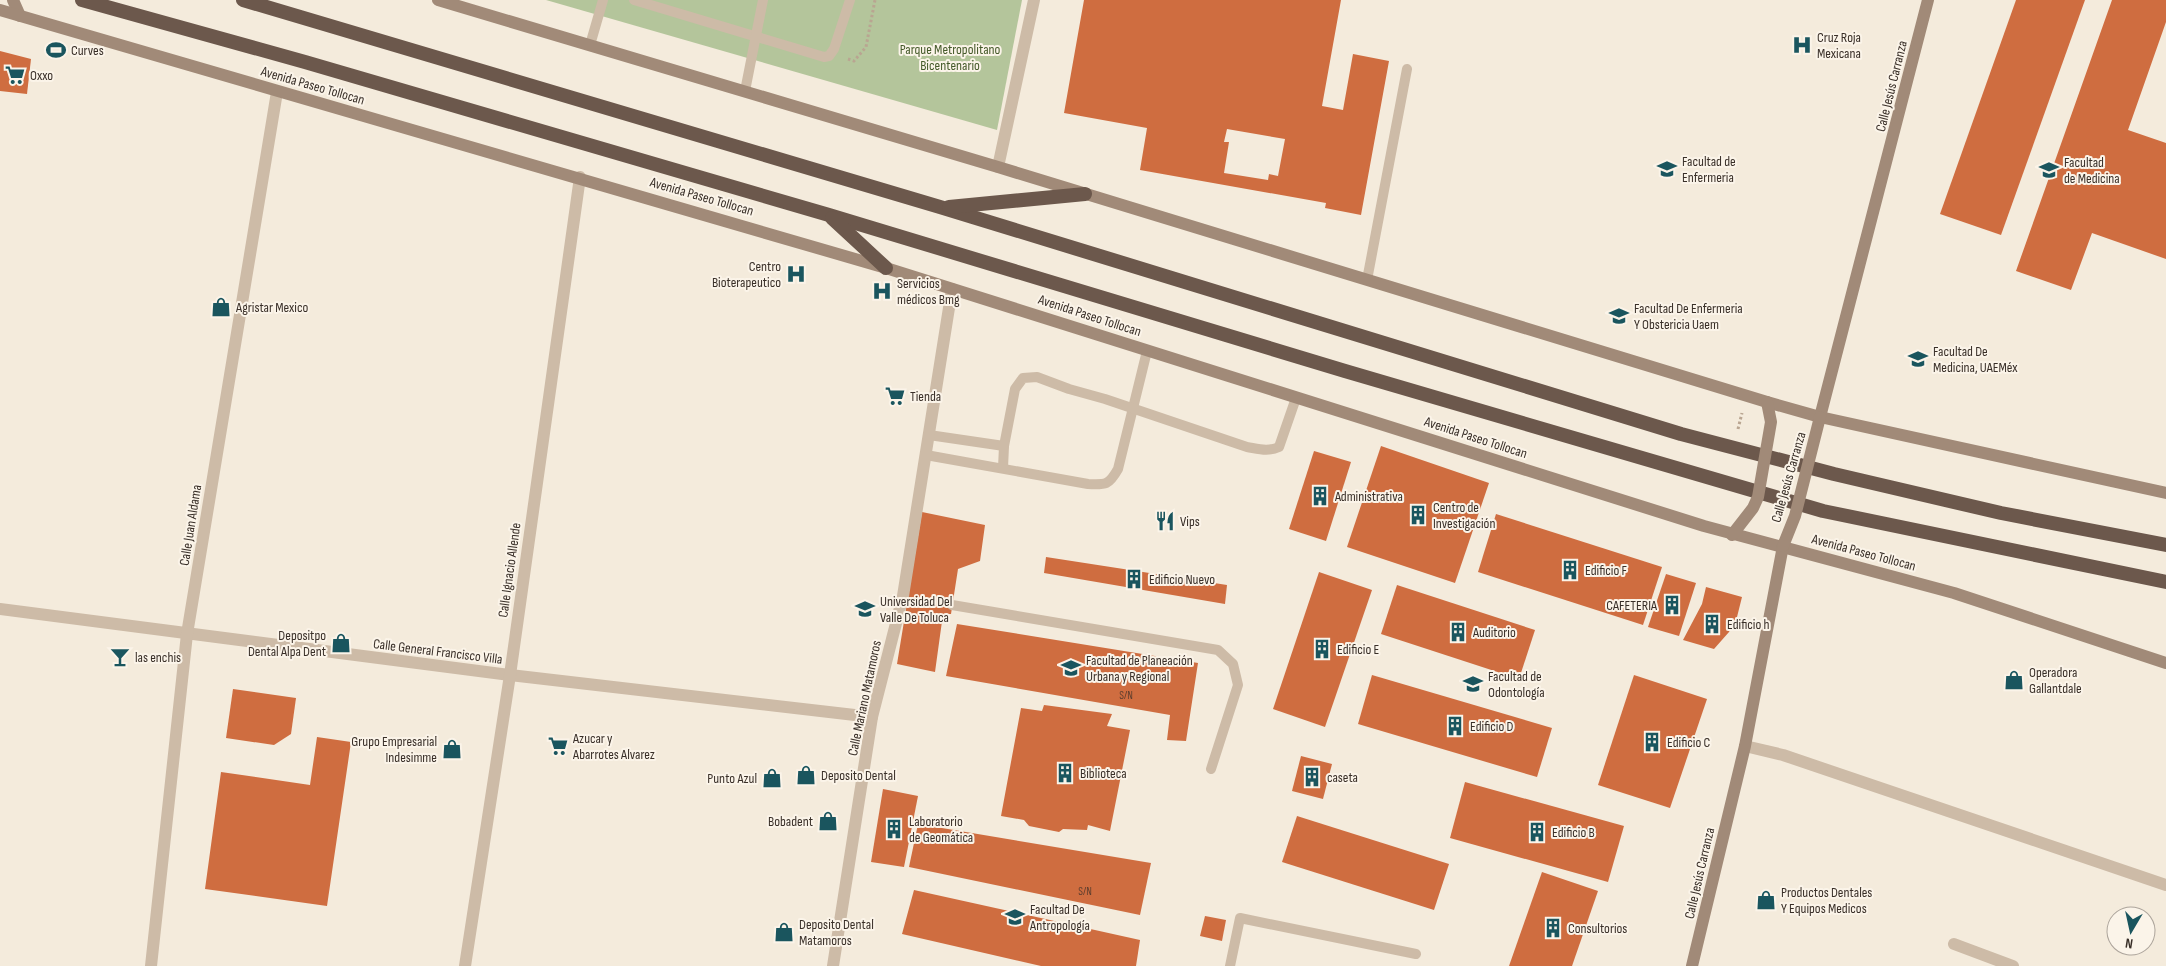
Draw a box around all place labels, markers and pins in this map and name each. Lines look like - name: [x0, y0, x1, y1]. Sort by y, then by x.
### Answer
- place label: Cruz Roja Mexicana: [1817, 29, 1861, 62]
- hospital icon: Cruz Roja Mexicana: [1791, 34, 1813, 56]
- sports icon: Curves: [45, 39, 67, 61]
- place label: Curves: [71, 42, 104, 59]
- supermarket icon: Oxxo: [4, 64, 26, 86]
- place label: Oxxo: [30, 67, 53, 84]
- place label: Facultad de Enfermeria: [1682, 153, 1736, 186]
- place label: Facultad de Medicina: [2064, 154, 2120, 187]
- school or university icon: Facultad de Enfermeria: [1656, 158, 1678, 180]
- school or university icon: Facultad de Medicina: [2038, 159, 2060, 181]
- place label: Centro Bioterapeutico: [712, 258, 781, 291]
- hospital icon: Centro Bioterapeutico: [785, 263, 807, 285]
- place label: Servicios médicos Bmg: [897, 275, 960, 308]
- hospital icon: Servicios médicos Bmg: [871, 280, 893, 302]
- shop icon: Agristar Mexico: [210, 296, 232, 318]
- place label: Agristar Mexico: [235, 299, 308, 316]
- place label: Facultad De Enfermeria Y Obstericia Uaem: [1634, 300, 1743, 333]
- school or university icon: Facultad De Enfermeria Y Obstericia Uaem: [1608, 305, 1630, 327]
- place label: Facultad De Medicina, UAEMéx: [1933, 343, 2018, 376]
- school or university icon: Facultad De Medicina, UAEMéx: [1907, 348, 1929, 370]
- supermarket icon: Tienda: [884, 385, 906, 407]
- place label: Tienda: [910, 388, 941, 405]
- building icon: Administrativa: [1309, 485, 1331, 507]
- place label: Administrativa: [1334, 488, 1403, 505]
- place label: Centro de Investigación: [1433, 499, 1495, 532]
- building icon: Centro de Investigación: [1407, 504, 1429, 526]
- restaurant icon: Vips: [1154, 510, 1176, 532]
- place label: Vips: [1180, 513, 1200, 530]
- building icon: Edificio F: [1559, 559, 1581, 581]
- place label: Edificio F: [1585, 562, 1627, 579]
- building icon: Edificio Nuevo: [1123, 568, 1145, 590]
- place label: Edificio Nuevo: [1149, 571, 1215, 588]
- place label: Universidad Del Valle De Toluca: [880, 593, 952, 626]
- building icon: CAFETERIA: [1661, 594, 1683, 616]
- place label: CAFETERIA: [1606, 597, 1658, 614]
- school or university icon: Universidad Del Valle De Toluca: [854, 598, 876, 620]
- building icon: Edificio h: [1701, 613, 1723, 635]
- place label: Edificio h: [1727, 616, 1769, 633]
- building icon: Auditorio: [1447, 621, 1469, 643]
- place label: Auditorio: [1472, 624, 1516, 641]
- place label: Depositpo Dental Alpa Dent: [248, 627, 326, 660]
- shop icon: Depositpo Dental Alpa Dent: [330, 632, 352, 654]
- building icon: Edificio E: [1311, 638, 1333, 660]
- place label: Edificio E: [1337, 641, 1379, 658]
- bar icon: las enchis: [109, 646, 131, 668]
- place label: las enchis: [135, 649, 181, 666]
- place label: Facultad de Planeación Urbana y Regional: [1086, 652, 1193, 685]
- school or university icon: Facultad de Planeación Urbana y Regional: [1060, 657, 1082, 679]
- place label: Operadora Gallantdale: [2029, 664, 2082, 697]
- place label: Facultad de Odontología: [1488, 668, 1545, 701]
- shop icon: Operadora Gallantdale: [2003, 669, 2025, 691]
- school or university icon: Facultad de Odontología: [1462, 673, 1484, 695]
- building icon: Edificio D: [1444, 715, 1466, 737]
- place label: Edificio D: [1470, 718, 1513, 735]
- place label: Azucar y Abarrotes Alvarez: [572, 730, 655, 763]
- building icon: Edificio C: [1641, 731, 1663, 753]
- place label: Grupo Empresarial Indesimme: [351, 733, 437, 766]
- place label: Edificio C: [1667, 734, 1710, 751]
- supermarket icon: Azucar y Abarrotes Alvarez: [547, 735, 569, 757]
- shop icon: Grupo Empresarial Indesimme: [441, 738, 463, 760]
- building icon: Biblioteca: [1054, 762, 1076, 784]
- shop icon: Deposito Dental: [795, 764, 817, 786]
- place label: Biblioteca: [1080, 765, 1127, 782]
- building icon: caseta: [1301, 766, 1323, 788]
- shop icon: Punto Azul: [761, 767, 783, 789]
- place label: Deposito Dental: [821, 767, 896, 784]
- place label: caseta: [1327, 769, 1358, 786]
- place label: Punto Azul: [707, 770, 757, 787]
- shop icon: Bobadent: [817, 810, 839, 832]
- place label: Bobadent: [768, 813, 813, 830]
- place label: Laboratorio de Geomática: [909, 813, 973, 846]
- building icon: Laboratorio de Geomática: [883, 818, 905, 840]
- building icon: Edificio B: [1526, 821, 1548, 843]
- place label: Edificio B: [1552, 824, 1595, 841]
- place label: Productos Dentales Y Equipos Medicos: [1781, 884, 1872, 917]
- shop icon: Productos Dentales Y Equipos Medicos: [1755, 889, 1777, 911]
- place label: Facultad De Antropología: [1029, 901, 1090, 934]
- school or university icon: Facultad De Antropología: [1004, 906, 1026, 928]
- place label: Deposito Dental Matamoros: [799, 916, 874, 949]
- building icon: Consultorios: [1542, 917, 1564, 939]
- place label: Consultorios: [1568, 920, 1627, 937]
- shop icon: Deposito Dental Matamoros: [773, 921, 795, 943]

